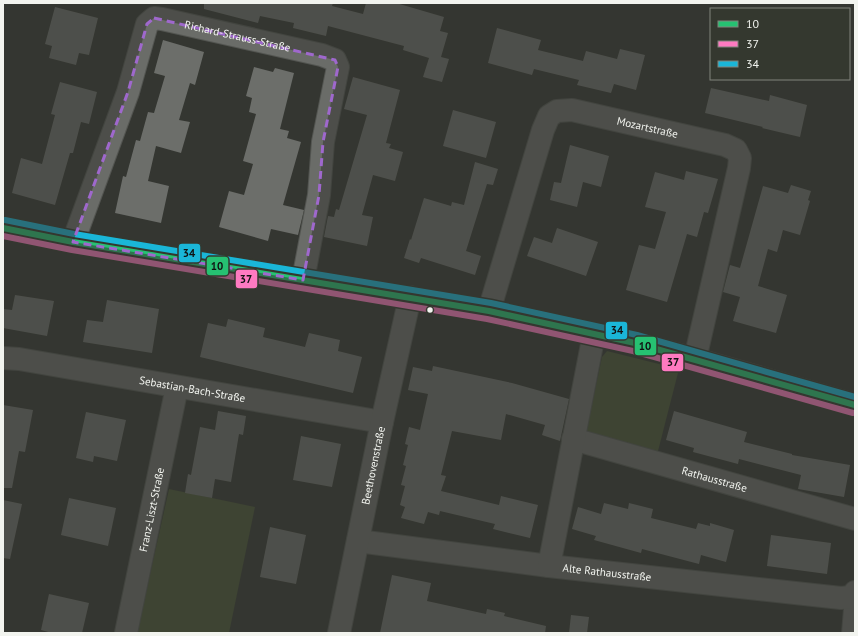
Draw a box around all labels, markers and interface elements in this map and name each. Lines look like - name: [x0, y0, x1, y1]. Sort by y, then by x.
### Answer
- legend: [710, 8, 850, 80]
- text: 10: [746, 16, 760, 31]
- street label: Richard-Strauss-Straße: [183, 17, 292, 55]
- text: 37: [746, 36, 759, 51]
- text: 34: [746, 56, 760, 71]
- street label: Mozartstraße: [616, 113, 680, 141]
- line badge: 34: [178, 243, 201, 263]
- text: 34: [183, 246, 196, 260]
- line badge: 10: [206, 256, 229, 276]
- text: 10: [211, 259, 223, 273]
- line badge: 37: [235, 269, 258, 289]
- text: 37: [240, 272, 252, 286]
- unlabelled marker: [425, 305, 435, 315]
- line badge: 34: [605, 321, 628, 340]
- text: 34: [611, 323, 624, 337]
- line badge: 10: [634, 336, 657, 356]
- text: 10: [639, 339, 651, 353]
- line badge: 37: [661, 353, 684, 372]
- text: 37: [667, 355, 679, 369]
- street label: Sebastian-Bach-Straße: [138, 373, 247, 405]
- street label: Beethovenstraße: [358, 425, 388, 506]
- street label: Rathausstraße: [680, 463, 749, 495]
- street label: Franz-Liszt-Straße: [136, 466, 167, 553]
- street label: Alte Rathausstraße: [562, 561, 653, 584]

